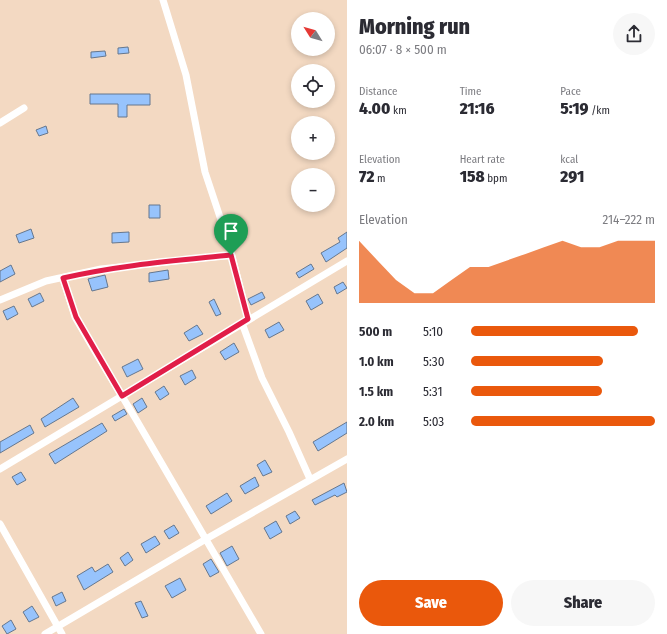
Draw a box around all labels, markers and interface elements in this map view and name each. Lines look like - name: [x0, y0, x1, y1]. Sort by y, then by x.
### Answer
- north arrow: [291, 12, 335, 56]
- map controls: [291, 12, 335, 212]
- text: Morning run: [359, 13, 470, 40]
- button: share: [613, 13, 655, 55]
- text: 06:07 · 8 × 500 m: [359, 42, 447, 57]
- button: locate: [291, 64, 335, 108]
- text: Distance: [359, 85, 398, 98]
- text: Time: [460, 85, 481, 98]
- text: Pace: [560, 85, 581, 98]
- text: 4.00: [359, 98, 390, 119]
- text: 21:16: [460, 98, 495, 119]
- text: 5:19: [560, 98, 589, 119]
- text: km: [390, 104, 407, 117]
- text: /km: [589, 104, 610, 117]
- button: +: [291, 116, 335, 160]
- text: Elevation: [359, 153, 400, 166]
- text: Heart rate: [460, 153, 505, 166]
- text: kcal: [560, 153, 578, 166]
- text: 72: [359, 166, 374, 187]
- text: 158: [460, 166, 485, 187]
- text: 291: [560, 166, 584, 187]
- button: −: [291, 168, 335, 212]
- text: m: [374, 172, 385, 185]
- text: bpm: [485, 172, 507, 185]
- text: Elevation: [359, 212, 408, 227]
- text: 214–222 m: [603, 212, 655, 227]
- pin: [214, 214, 248, 255]
- icon: arrive: [220, 220, 242, 242]
- text: 500 m: [359, 324, 392, 339]
- text: 5:10: [423, 324, 443, 339]
- text: 1.0 km: [359, 354, 394, 369]
- text: 5:30: [423, 354, 444, 369]
- text: 1.5 km: [359, 384, 393, 399]
- text: 5:31: [423, 384, 442, 399]
- text: 2.0 km: [359, 414, 394, 429]
- text: 5:03: [423, 414, 444, 429]
- button: Save: [359, 580, 503, 626]
- button: Share: [511, 580, 655, 626]

